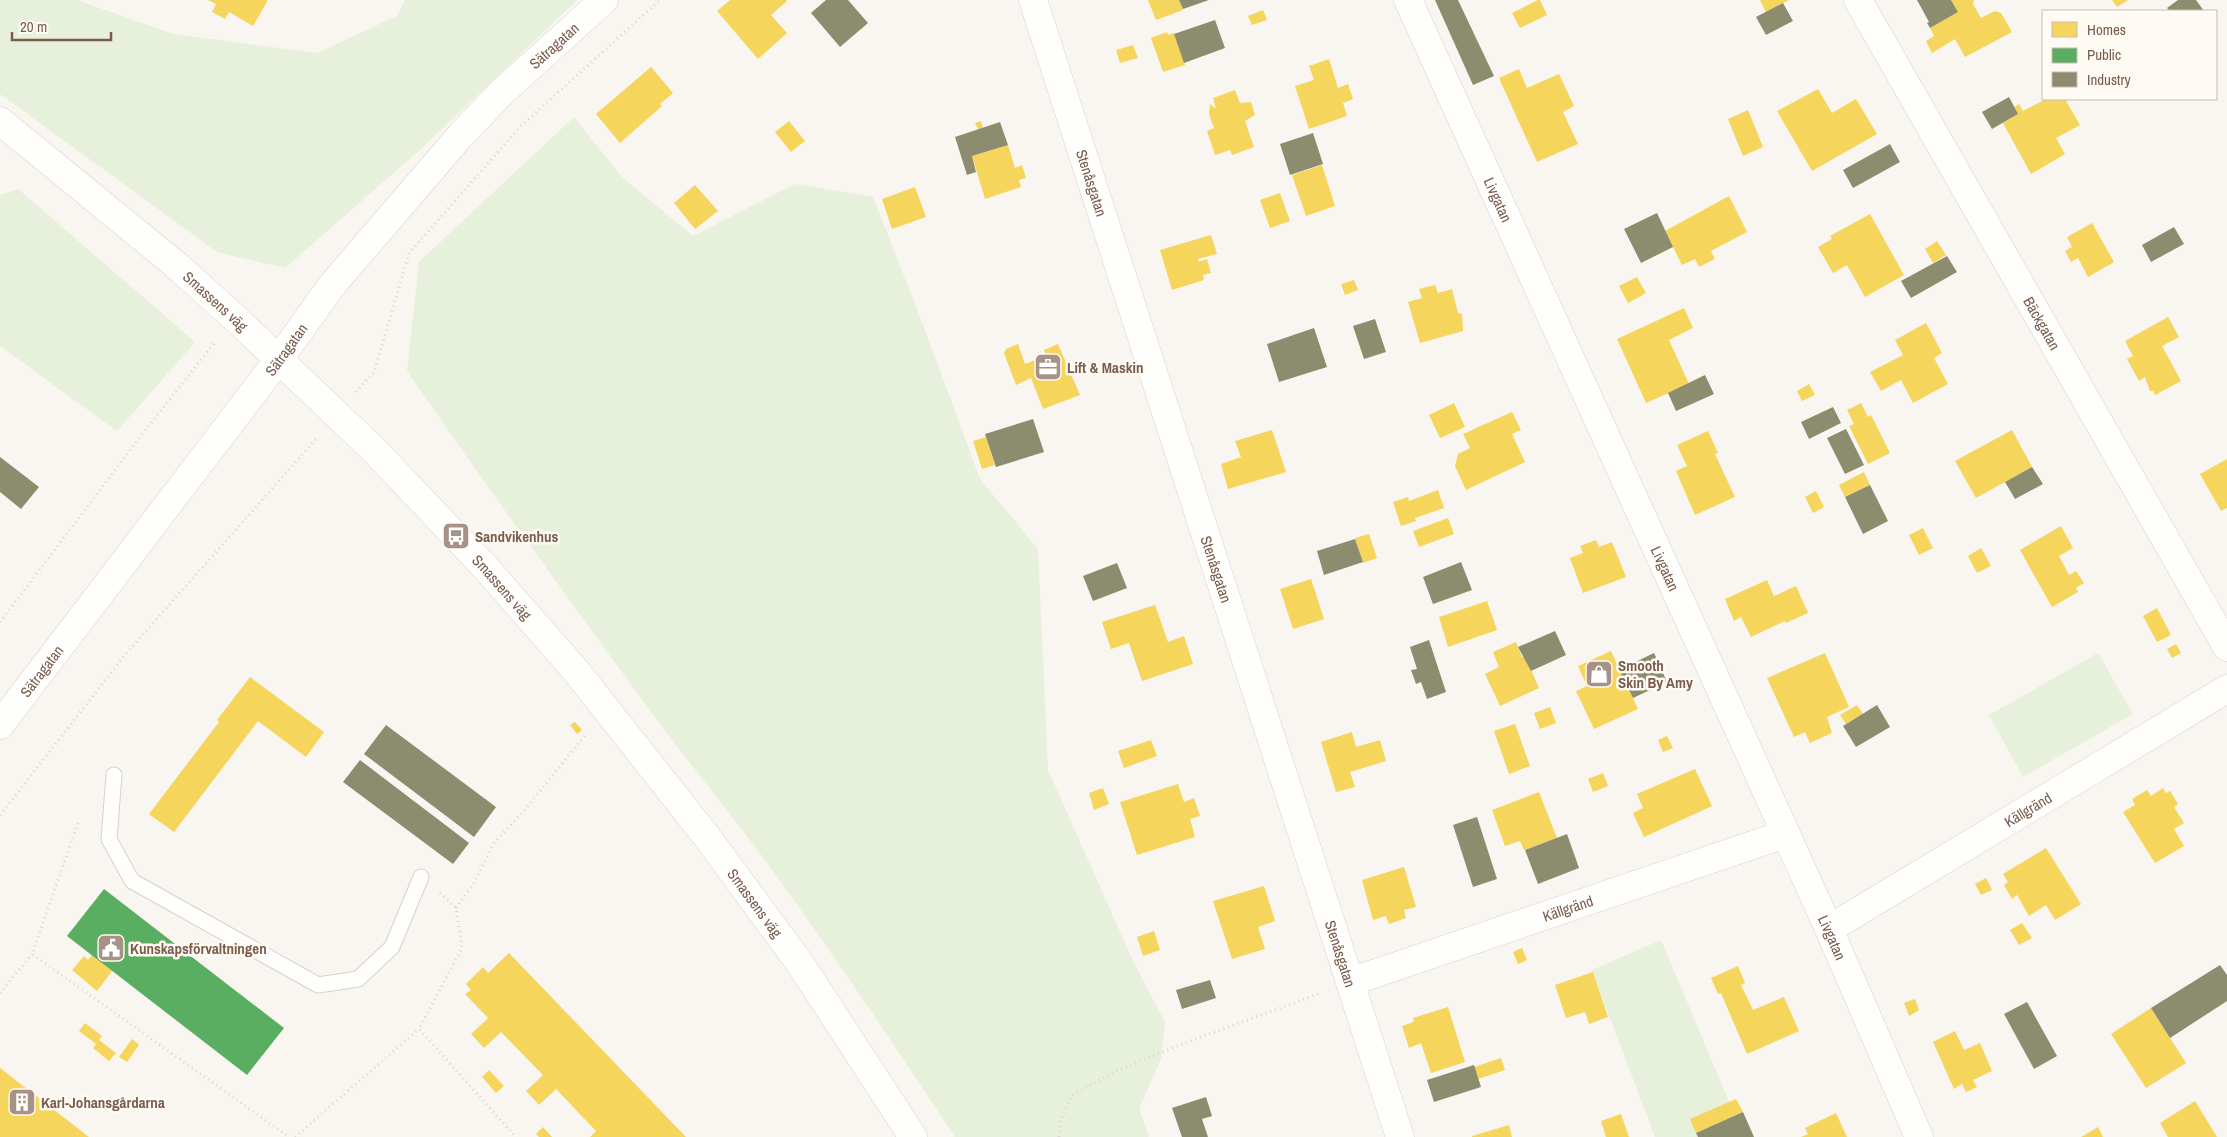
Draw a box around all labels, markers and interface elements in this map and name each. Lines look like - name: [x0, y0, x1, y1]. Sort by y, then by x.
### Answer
- scale bar: [12, 10, 111, 42]
- legend: [2042, 10, 2217, 100]
- text: 20 m: [20, 16, 47, 37]
- street label: Sätragatan: [524, 17, 583, 73]
- text: Homes: [2087, 19, 2126, 40]
- text: Public: [2087, 44, 2121, 65]
- text: Industry: [2087, 69, 2132, 90]
- street label: Stenåsgatan: [1071, 147, 1113, 219]
- street label: Livgatan: [1479, 174, 1518, 225]
- street label: Smassens väg: [179, 266, 253, 336]
- street label: Bäckgatan: [2019, 293, 2066, 354]
- street label: Sätragatan: [260, 319, 312, 380]
- office icon: Lift & Maskin: [1033, 352, 1063, 382]
- place label: Lift & Maskin: [1067, 357, 1144, 378]
- bus stop icon: Sandvikenhus: [441, 521, 471, 551]
- place label: Sandvikenhus: [475, 526, 559, 547]
- street label: Stenåsgatan: [1196, 533, 1237, 605]
- street label: Livgatan: [1646, 543, 1685, 594]
- street label: Smassens väg: [468, 550, 537, 624]
- street label: Sätragatan: [15, 641, 68, 701]
- place label: Smooth Skin By Amy: [1618, 655, 1693, 693]
- shop icon: Smooth Skin By Amy: [1584, 659, 1614, 689]
- street label: Källgränd: [2000, 787, 2055, 832]
- street label: Smassens väg: [723, 864, 788, 942]
- street label: Källgränd: [1540, 890, 1596, 926]
- street label: Livgatan: [1813, 911, 1852, 963]
- street label: Stenåsgatan: [1320, 917, 1361, 990]
- public building icon: Kunskapsförvaltningen: [96, 933, 126, 963]
- place label: Kunskapsförvaltningen: [130, 938, 267, 959]
- building icon: Karl-Johansgårdarna: [7, 1087, 37, 1117]
- place label: Karl-Johansgårdarna: [41, 1092, 165, 1113]

